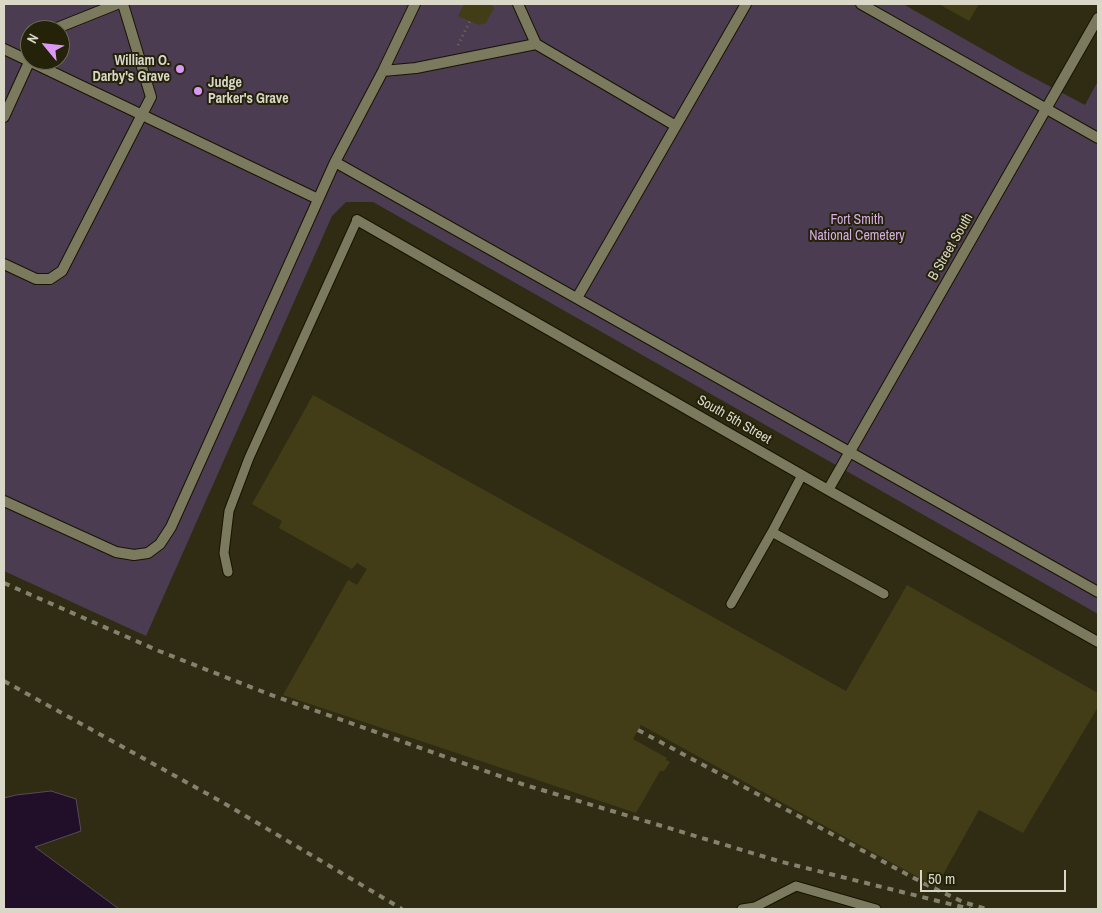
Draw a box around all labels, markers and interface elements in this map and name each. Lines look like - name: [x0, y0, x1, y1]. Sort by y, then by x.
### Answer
- north arrow: [20, 20, 70, 70]
- text: N: [23, 31, 43, 46]
- place label: William O. Darby's Grave: [93, 53, 170, 85]
- marker: William O. Darby's Grave: [174, 63, 186, 75]
- place label: Judge Parker's Grave: [208, 75, 289, 108]
- marker: Judge Parker's Grave: [192, 85, 204, 97]
- street label: B Street South: [925, 210, 977, 284]
- park label: Fort Smith National Cemetery: [809, 212, 905, 244]
- street label: South 5th Street: [694, 392, 774, 448]
- scale bar: [922, 860, 1068, 892]
- text: 50 m: [928, 868, 955, 889]

